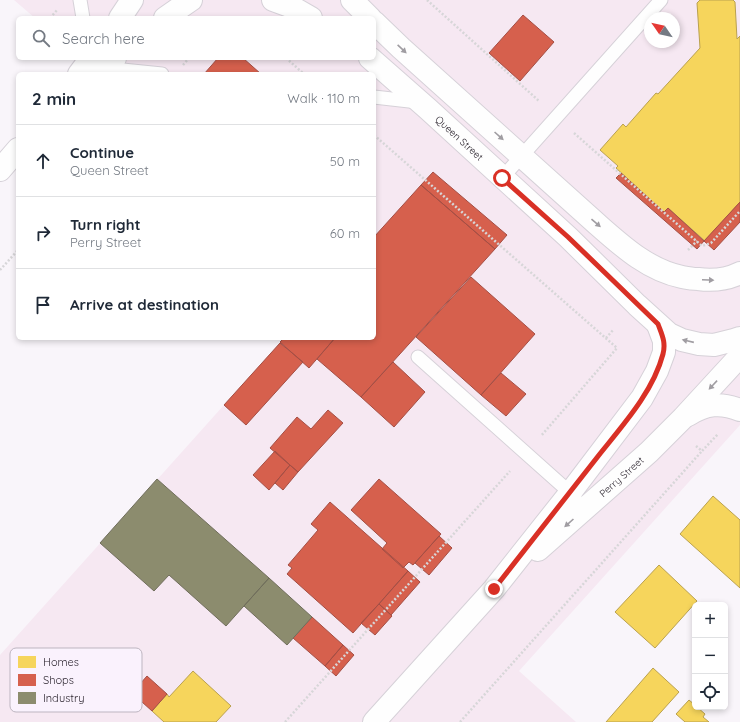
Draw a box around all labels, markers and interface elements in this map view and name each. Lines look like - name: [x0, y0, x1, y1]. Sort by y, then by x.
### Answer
- north arrow: [644, 12, 680, 48]
- search box: [16, 16, 376, 60]
- icon: search: [30, 27, 52, 49]
- text: Search here: [62, 29, 145, 48]
- one-way arrow: [397, 44, 407, 54]
- text: 2 min: [32, 88, 76, 109]
- text: Walk · 110 m: [287, 90, 360, 106]
- street label: Queen Street: [432, 113, 486, 164]
- one-way arrow: [494, 131, 504, 141]
- text: Continue: [70, 143, 134, 162]
- icon: ahead: [32, 150, 54, 172]
- text: 50 m: [330, 153, 360, 169]
- text: Queen Street: [70, 162, 149, 178]
- route start: [493, 169, 511, 187]
- text: Turn right: [70, 215, 141, 234]
- one-way arrow: [590, 218, 601, 227]
- icon: right: [32, 222, 54, 244]
- text: 60 m: [330, 225, 360, 241]
- text: Perry Street: [70, 234, 141, 250]
- one-way arrow: [702, 276, 714, 283]
- icon: arrive: [32, 294, 54, 316]
- text: Arrive at destination: [70, 295, 219, 314]
- one-way arrow: [682, 338, 694, 344]
- one-way arrow: [709, 380, 718, 390]
- street label: Perry Street: [597, 453, 647, 500]
- one-way arrow: [564, 518, 574, 527]
- route end: [485, 580, 503, 598]
- map controls: [692, 602, 728, 710]
- button: +: [692, 602, 728, 638]
- button: −: [692, 638, 728, 674]
- legend: [10, 648, 142, 712]
- text: Homes: [43, 655, 79, 669]
- text: Shops: [43, 673, 74, 687]
- button: locate: [692, 674, 728, 710]
- text: Industry: [43, 691, 85, 705]

